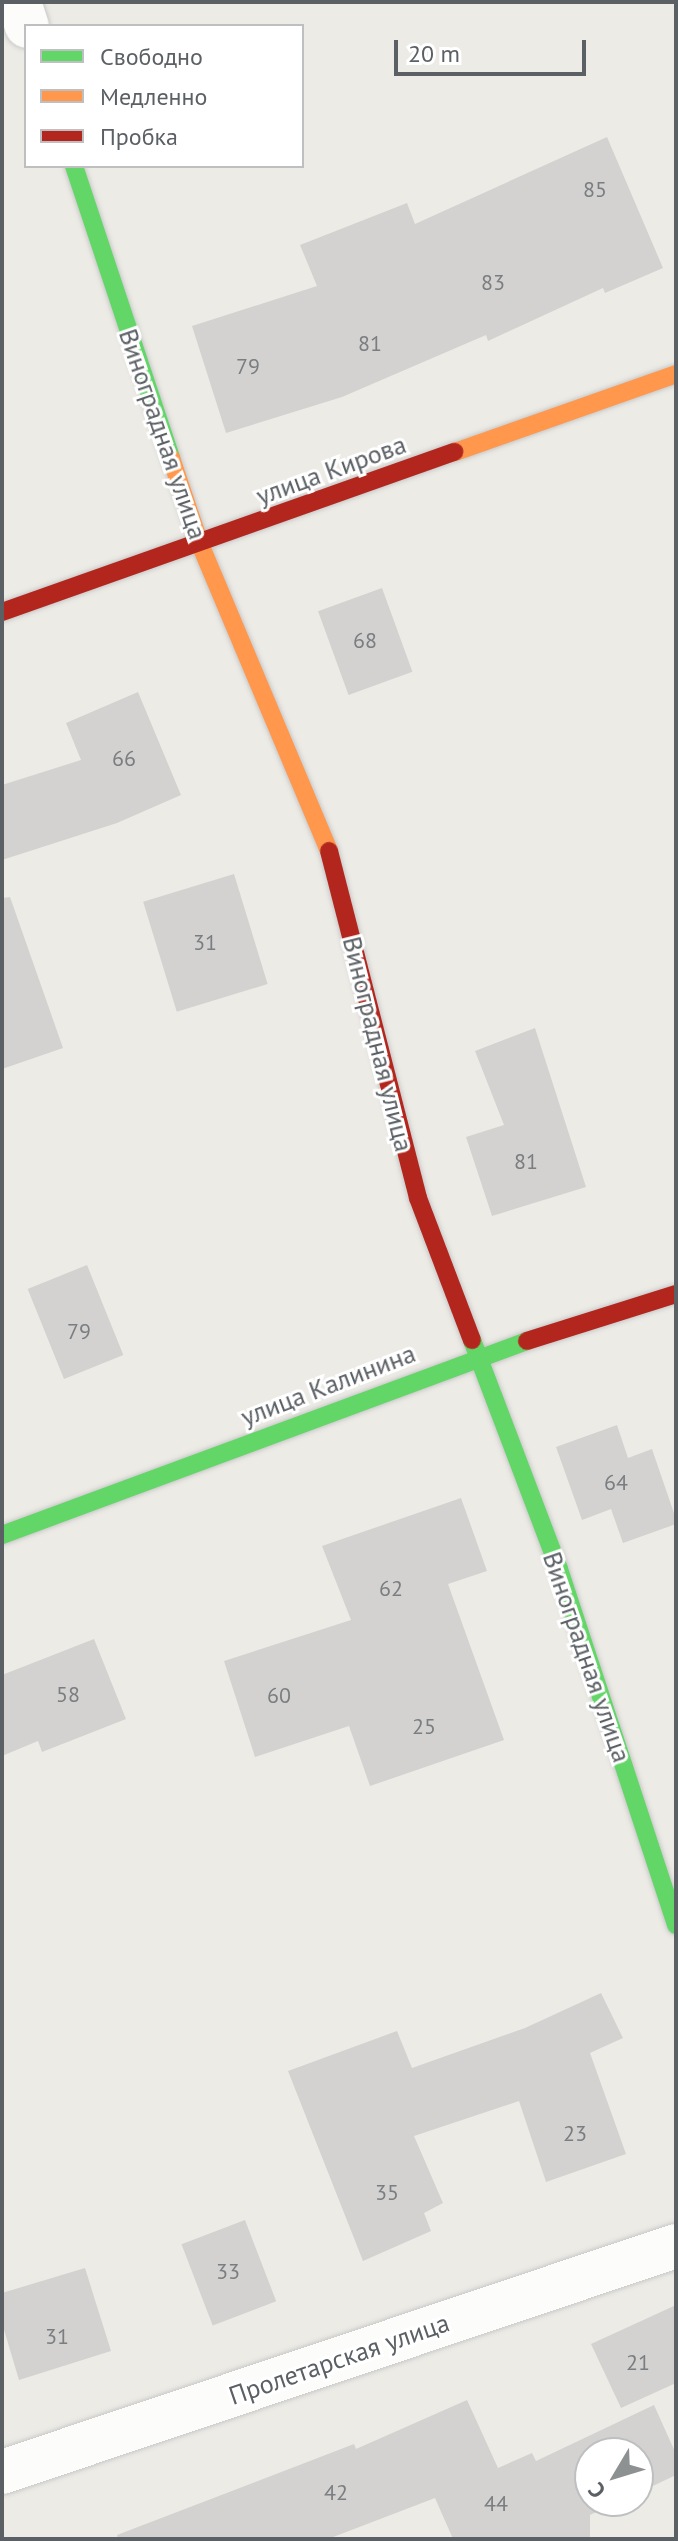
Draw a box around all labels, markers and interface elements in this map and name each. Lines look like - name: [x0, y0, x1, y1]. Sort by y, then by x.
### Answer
- legend: [24, 24, 304, 168]
- scale bar: [398, 24, 590, 74]
- text: 20 m: [408, 38, 460, 69]
- text: Свободно: [100, 41, 203, 72]
- text: Медленно: [100, 81, 207, 112]
- text: Пробка: [100, 121, 178, 152]
- house number: 85: [583, 177, 607, 203]
- house number: 83: [481, 270, 505, 296]
- street label: Виноградная улица: [112, 325, 214, 543]
- house number: 81: [358, 331, 382, 357]
- house number: 79: [236, 354, 260, 380]
- street label: улица Кирова: [252, 428, 410, 512]
- house number: 68: [353, 628, 377, 654]
- house number: 66: [112, 746, 136, 772]
- house number: 31: [193, 930, 217, 956]
- street label: Виноградная улица: [336, 933, 420, 1155]
- house number: 81: [514, 1149, 538, 1175]
- house number: 79: [67, 1319, 91, 1345]
- street label: улица Калинина: [236, 1337, 420, 1433]
- house number: 64: [604, 1470, 628, 1496]
- street label: Виноградная улица: [536, 1548, 638, 1766]
- house number: 62: [379, 1576, 403, 1602]
- house number: 58: [56, 1682, 80, 1708]
- house number: 60: [267, 1683, 291, 1709]
- house number: 25: [412, 1714, 436, 1740]
- house number: 23: [563, 2121, 587, 2147]
- house number: 35: [375, 2180, 399, 2206]
- house number: 33: [216, 2259, 240, 2285]
- street label: Пролетарская улица: [225, 2307, 453, 2411]
- house number: 31: [45, 2324, 69, 2350]
- house number: 21: [626, 2350, 650, 2376]
- north arrow: [574, 2437, 654, 2517]
- text: С: [582, 2477, 611, 2504]
- house number: 42: [324, 2480, 348, 2506]
- house number: 44: [484, 2491, 508, 2517]

